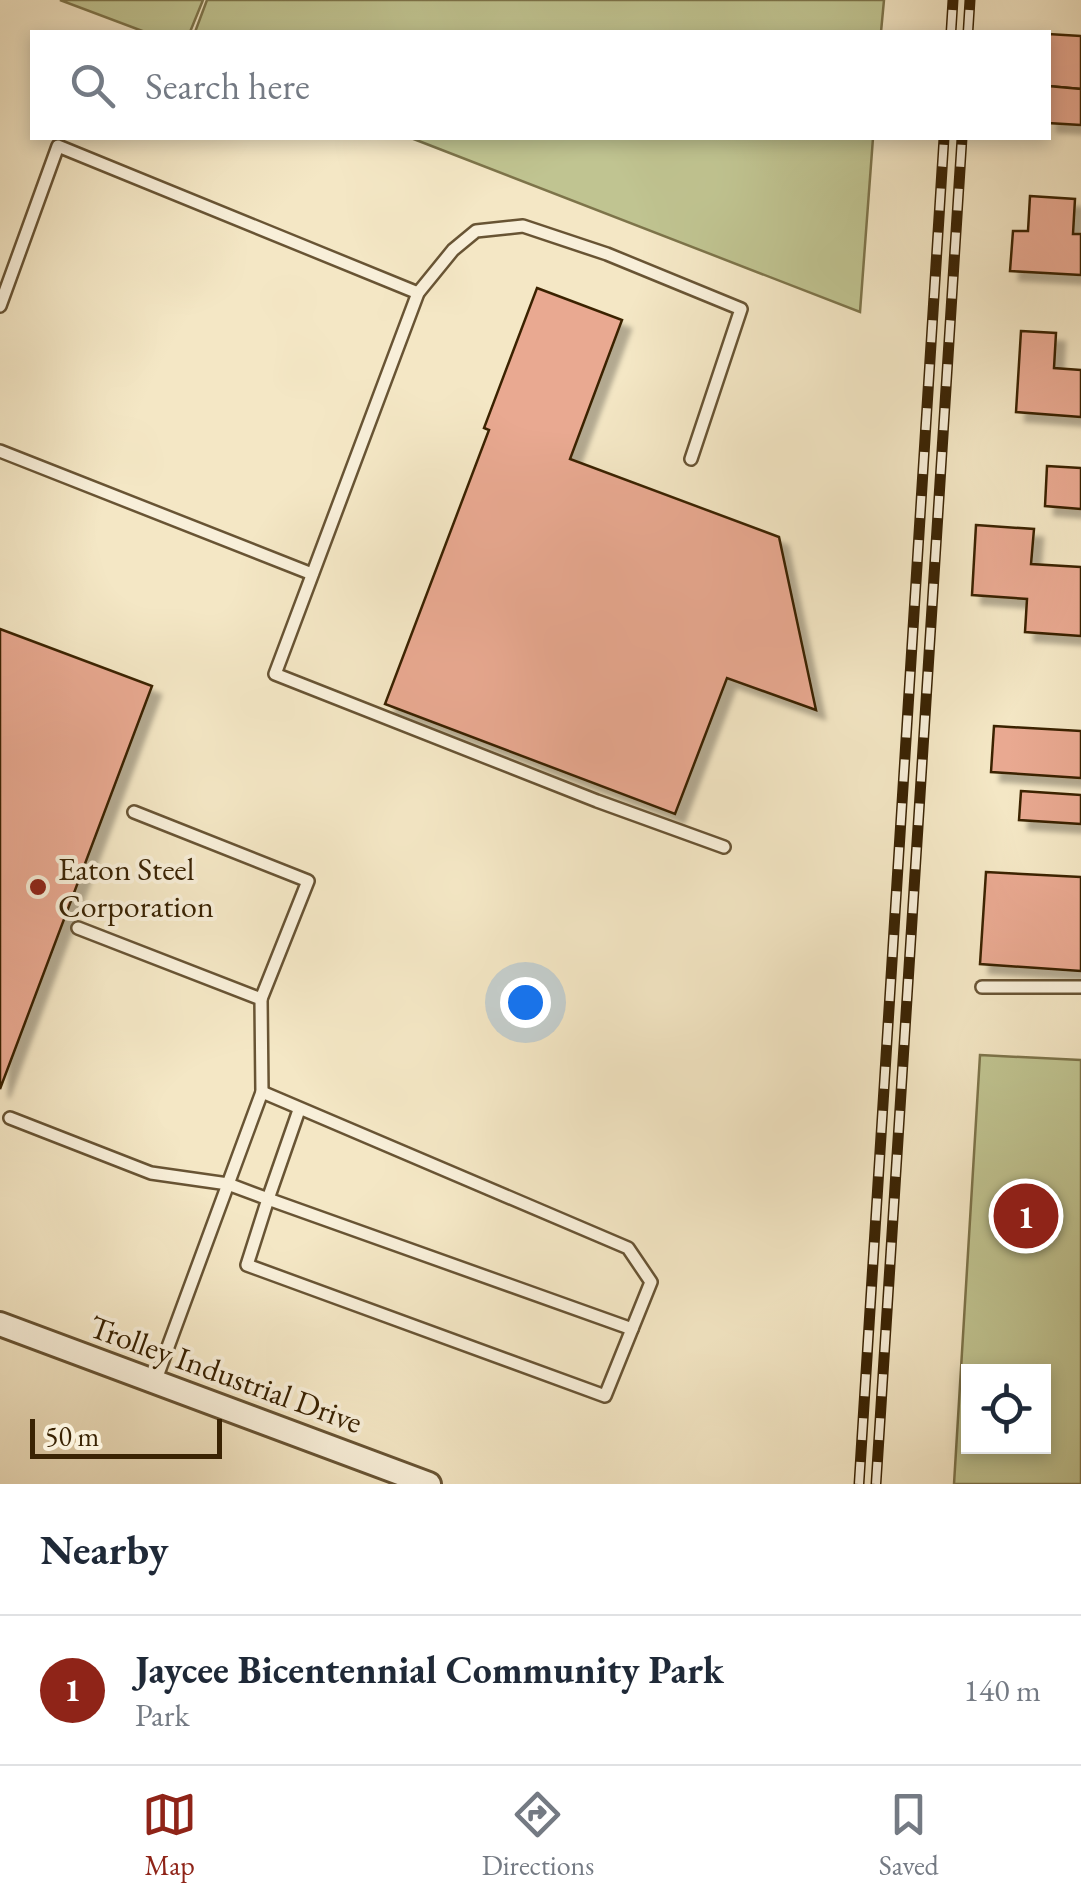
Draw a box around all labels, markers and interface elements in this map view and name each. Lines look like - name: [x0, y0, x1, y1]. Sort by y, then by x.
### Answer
- search box: [30, 30, 1051, 140]
- icon: search: [65, 58, 120, 113]
- text: Search here: [145, 61, 310, 110]
- place label: Eaton Steel Corporation: [58, 848, 214, 927]
- marker: Eaton Steel Corporation: [27, 876, 49, 898]
- your location: [500, 977, 551, 1028]
- pin: 1: [994, 1178, 1058, 1254]
- street label: Trolley Industrial Drive: [84, 1305, 368, 1443]
- map controls: [961, 1364, 1051, 1454]
- button: locate: [961, 1364, 1051, 1454]
- scale bar: [30, 1414, 222, 1458]
- text: 50 m: [45, 1418, 99, 1454]
- text: Nearby: [40, 1522, 169, 1577]
- text: Jaycee Bicentennial Community Park: [135, 1645, 724, 1694]
- text: 1: [64, 1669, 81, 1711]
- text: 140 m: [964, 1669, 1041, 1711]
- text: Park: [135, 1694, 190, 1736]
- tab: Map: [142, 1787, 197, 1883]
- tab: Directions: [482, 1787, 594, 1883]
- tab: Saved: [879, 1787, 939, 1883]

